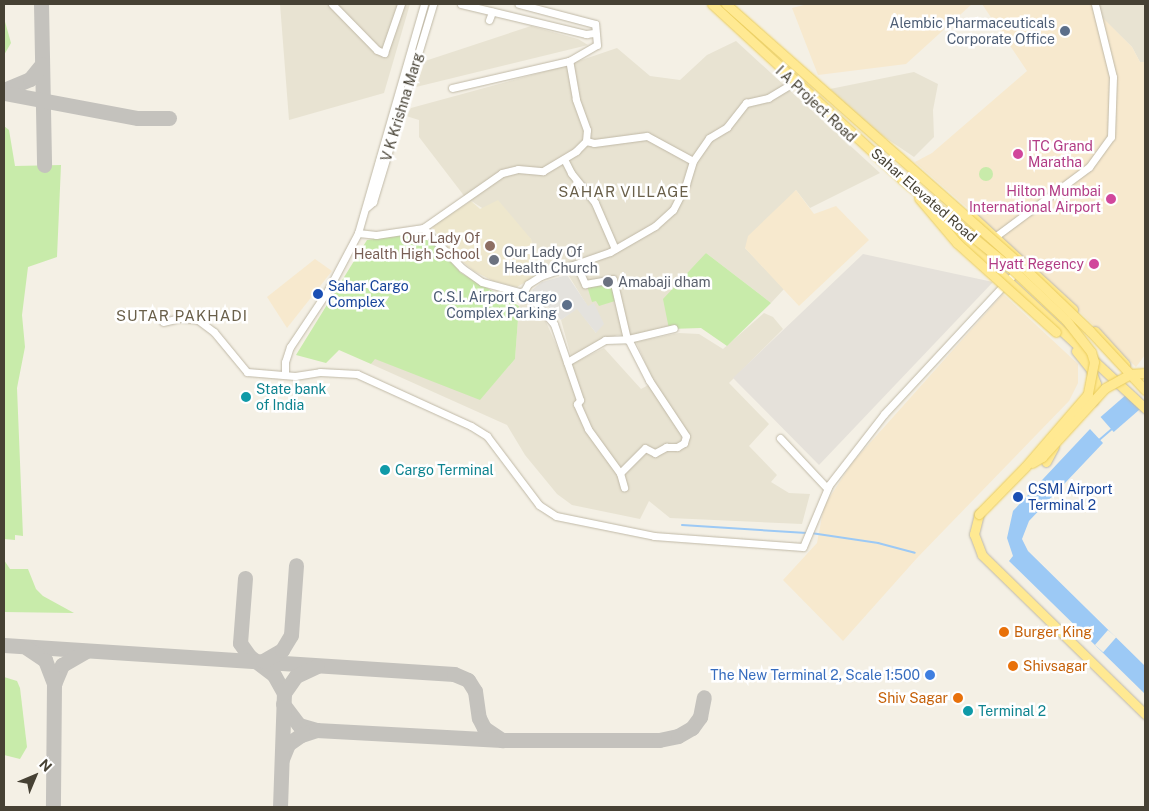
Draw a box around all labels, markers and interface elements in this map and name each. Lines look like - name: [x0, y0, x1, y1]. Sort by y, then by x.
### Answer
- place label: Alembic Pharmaceuticals Corporate Office: [889, 15, 1055, 48]
- marker: Alembic Pharmaceuticals Corporate Office: [1059, 25, 1071, 37]
- street label: V K Krishna Marg: [377, 51, 427, 163]
- street label: I A Project Road: [772, 62, 860, 146]
- place label: ITC Grand Maratha: [1028, 138, 1093, 170]
- street label: Sahar Elevated Road: [868, 145, 980, 245]
- marker: ITC Grand Maratha: [1012, 148, 1024, 160]
- district label: SAHAR VILLAGE: [557, 183, 691, 201]
- place label: Hilton Mumbai International Airport: [969, 183, 1101, 216]
- marker: Hilton Mumbai International Airport: [1105, 193, 1117, 205]
- place label: Our Lady Of Health High School: [354, 230, 480, 262]
- marker: Our Lady Of Health High School: [484, 240, 496, 252]
- place label: Our Lady Of Health Church: [504, 244, 598, 276]
- marker: Our Lady Of Health Church: [488, 254, 500, 266]
- place label: Hyatt Regency: [988, 256, 1084, 272]
- marker: Hyatt Regency: [1088, 258, 1100, 270]
- place label: Amabaji dham: [618, 274, 711, 290]
- marker: Amabaji dham: [602, 276, 614, 288]
- place label: Sahar Cargo Complex: [328, 278, 409, 310]
- marker: Sahar Cargo Complex: [312, 288, 324, 300]
- place label: C.S.I. Airport Cargo Complex Parking: [433, 289, 557, 322]
- marker: C.S.I. Airport Cargo Complex Parking: [561, 299, 573, 311]
- district label: SUTAR PAKHADI: [114, 307, 250, 325]
- place label: State bank of India: [256, 381, 326, 414]
- marker: State bank of India: [240, 391, 252, 403]
- place label: Cargo Terminal: [395, 462, 494, 478]
- marker: Cargo Terminal: [379, 464, 391, 476]
- place label: CSMI Airport Terminal 2: [1028, 481, 1113, 514]
- marker: CSMI Airport Terminal 2: [1012, 491, 1024, 503]
- place label: Burger King: [1014, 624, 1092, 640]
- marker: Burger King: [998, 626, 1010, 638]
- place label: Shivsagar: [1023, 658, 1087, 674]
- marker: Shivsagar: [1007, 660, 1019, 672]
- place label: The New Terminal 2, Scale 1:500: [710, 667, 920, 683]
- marker: The New Terminal 2, Scale 1:500: [924, 669, 936, 681]
- place label: Shiv Sagar: [878, 690, 948, 706]
- marker: Shiv Sagar: [952, 692, 964, 704]
- place label: Terminal 2: [978, 703, 1046, 719]
- marker: Terminal 2: [962, 705, 974, 717]
- north arrow: [10, 751, 60, 801]
- text: N: [36, 756, 55, 775]

